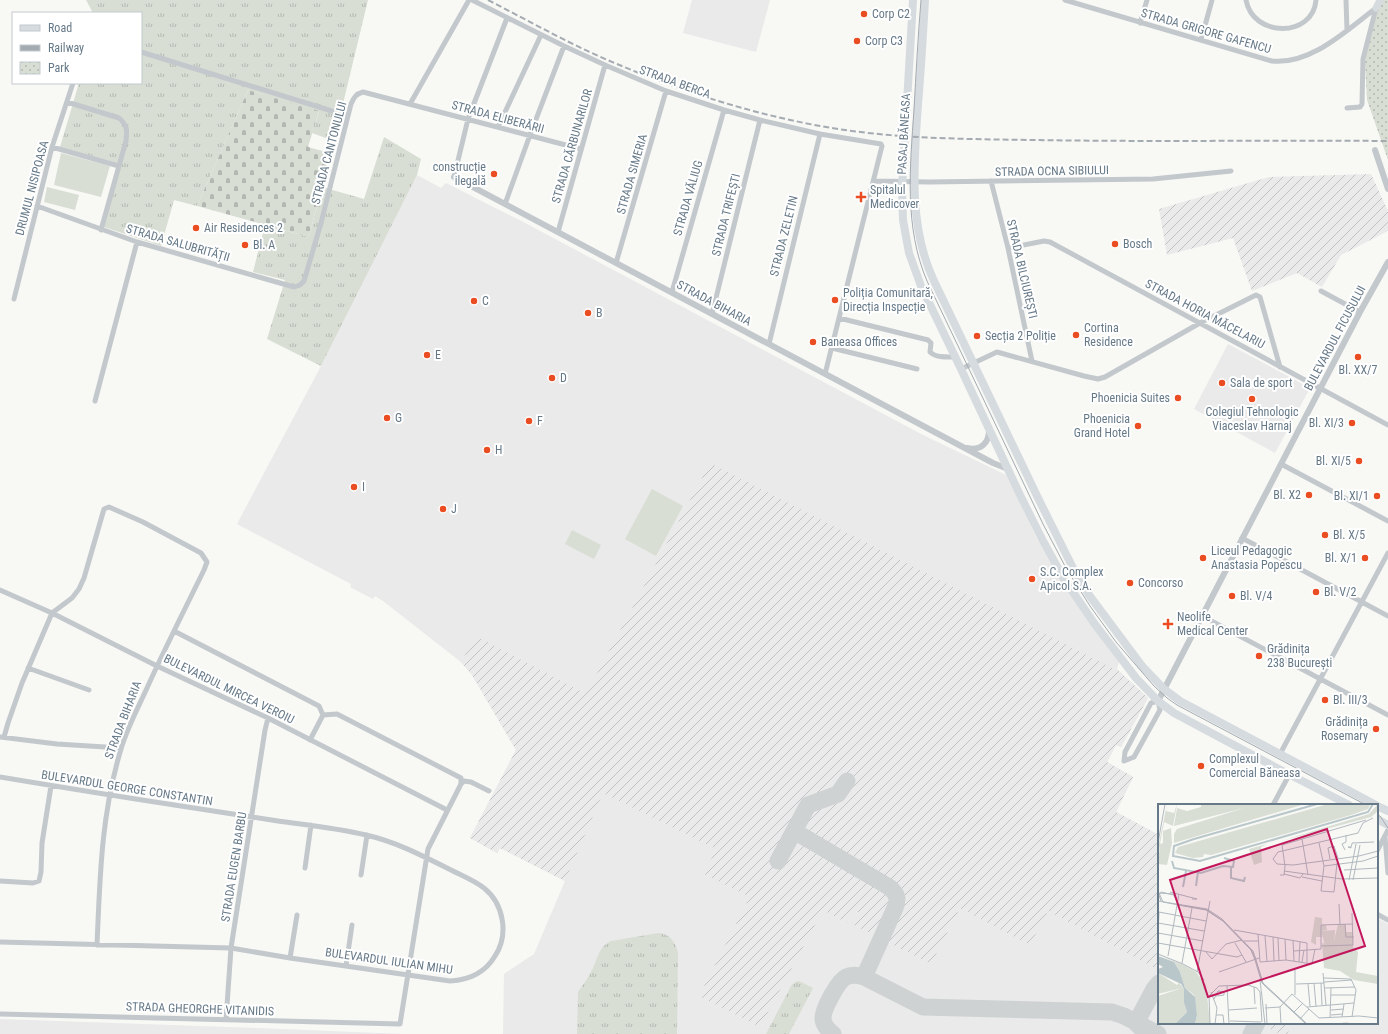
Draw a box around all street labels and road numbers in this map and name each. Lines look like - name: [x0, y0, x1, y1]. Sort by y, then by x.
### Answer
- street label: STRADA GRIGORE GAFENCU: [1139, 6, 1273, 56]
- street label: STRADA BERCA: [637, 63, 713, 101]
- street label: STRADA CĂRBUNARILOR: [548, 86, 595, 205]
- street label: PASAJ BĂNEASA: [894, 93, 913, 175]
- street label: STRADA ELIBERĂRII: [450, 97, 546, 136]
- street label: STRADA CANTONULUI: [309, 100, 349, 206]
- street label: STRADA SIMERIA: [614, 132, 650, 216]
- street label: DRUMUL NISIPOASA: [13, 139, 51, 237]
- street label: STRADA VĂLIUG: [670, 158, 705, 237]
- street label: STRADA OCNA SIBIULUI: [995, 163, 1109, 179]
- street label: STRADA TRIFEȘTI: [709, 172, 744, 258]
- street label: STRADA ZELETIN: [767, 194, 801, 278]
- street label: STRADA BILCIUREȘTI: [1003, 218, 1040, 320]
- street label: STRADA SALUBRITĂȚII: [124, 221, 232, 265]
- street label: STRADA HORIA MĂCELARIU: [1143, 276, 1268, 352]
- street label: STRADA BIHARIA: [674, 277, 754, 329]
- street label: BULEVARDUL FICUSULUI: [1301, 283, 1369, 393]
- street label: BULEVARDUL MIRCEA VEROIU: [161, 651, 297, 727]
- street label: STRADA BIHARIA: [102, 679, 144, 761]
- street label: BULEVARDUL GEORGE CONSTANTIN: [40, 768, 214, 808]
- street label: STRADA EUGEN BARBU: [218, 811, 250, 923]
- street label: BULEVARDUL IULIAN MIHU: [324, 945, 454, 977]
- street label: STRADA GHEORGHE VITANIDIS: [126, 999, 274, 1019]

